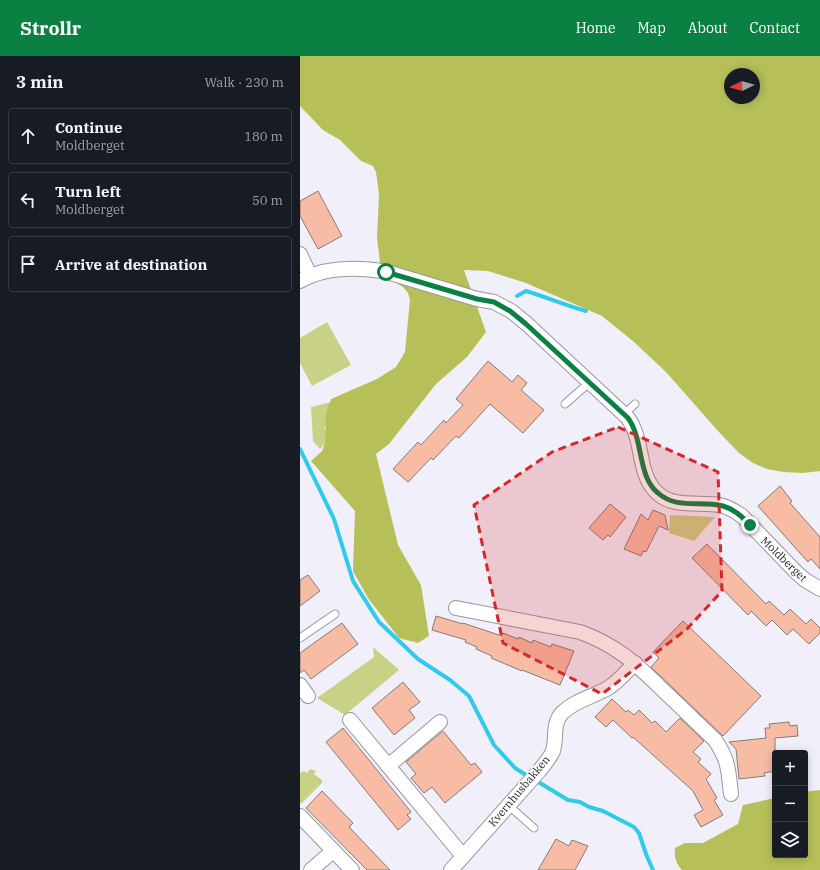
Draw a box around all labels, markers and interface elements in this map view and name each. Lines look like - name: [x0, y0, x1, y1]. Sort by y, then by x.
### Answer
- text: Strollr: [20, 16, 81, 40]
- text: Home: [576, 19, 615, 37]
- text: Map: [637, 19, 666, 37]
- text: About: [688, 19, 727, 37]
- text: Contact: [749, 19, 800, 37]
- north arrow: [724, 68, 760, 104]
- text: 3 min: [16, 71, 64, 93]
- text: Walk · 230 m: [205, 74, 284, 91]
- text: Continue: [55, 118, 122, 137]
- icon: ahead: [17, 125, 39, 147]
- text: 180 m: [244, 128, 283, 145]
- text: Moldberget: [55, 137, 125, 154]
- text: Turn left: [55, 182, 121, 201]
- icon: left: [17, 189, 39, 211]
- text: 50 m: [252, 192, 283, 209]
- text: Moldberget: [55, 201, 125, 218]
- icon: arrive: [17, 253, 39, 275]
- text: Arrive at destination: [55, 255, 207, 274]
- route start: [377, 263, 395, 281]
- route end: [741, 516, 759, 534]
- street label: Moldberget: [758, 533, 810, 585]
- map controls: [772, 750, 808, 858]
- button: +: [772, 750, 808, 786]
- street label: Kvernhusbakken: [485, 753, 553, 829]
- button: −: [772, 786, 808, 822]
- button: layers: [772, 822, 808, 858]

